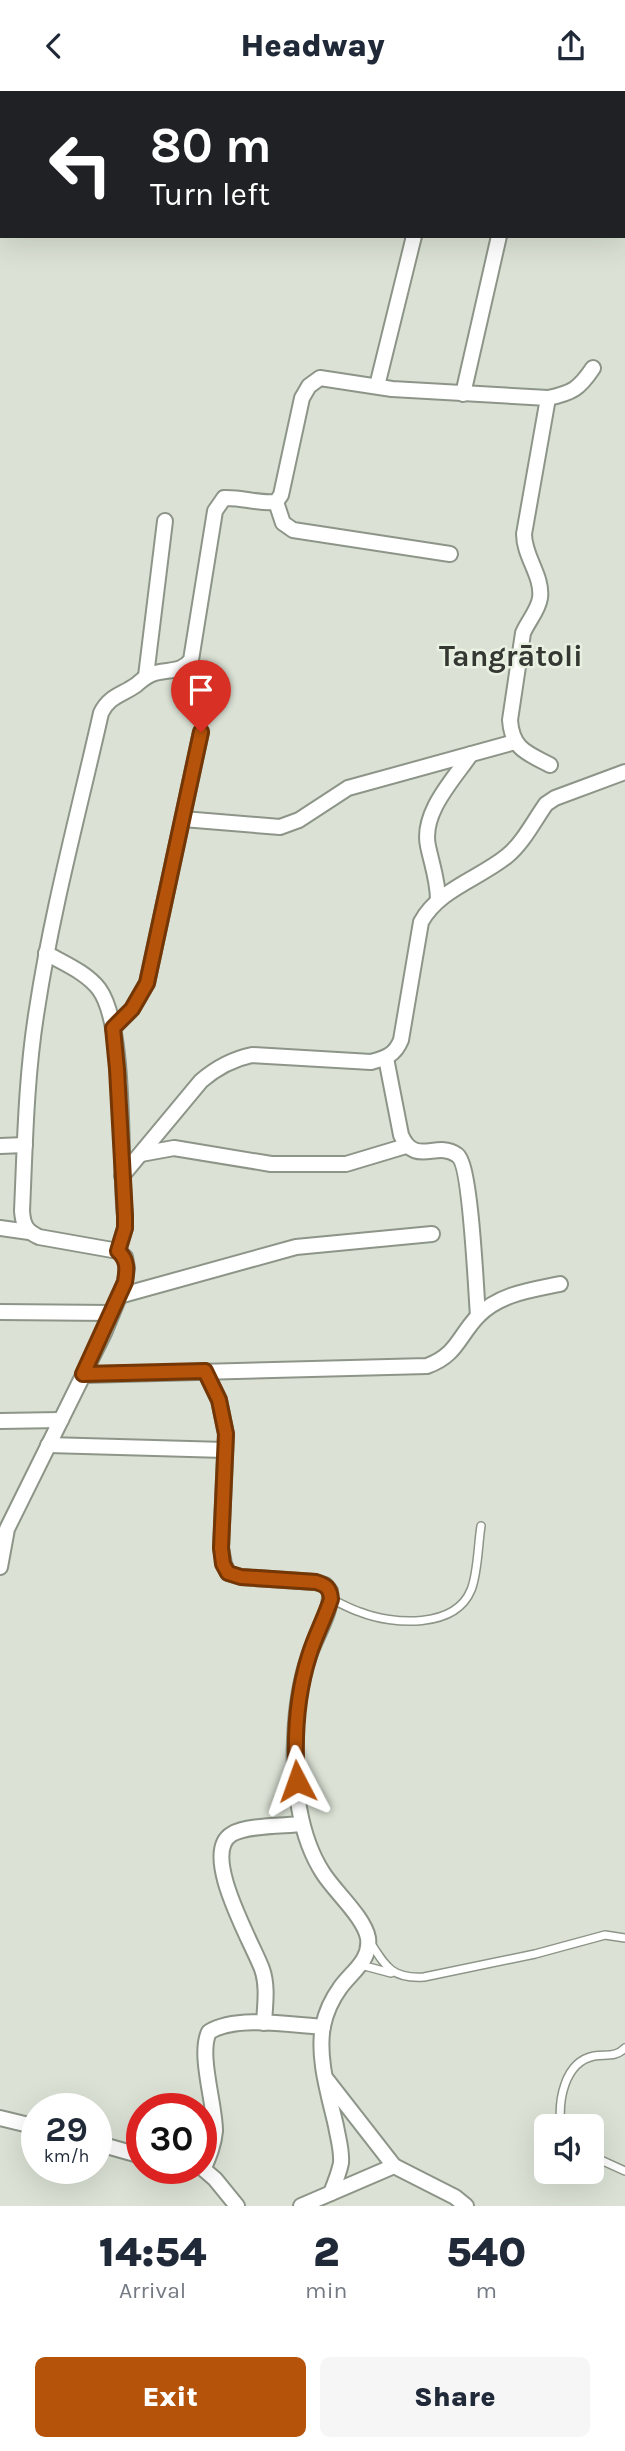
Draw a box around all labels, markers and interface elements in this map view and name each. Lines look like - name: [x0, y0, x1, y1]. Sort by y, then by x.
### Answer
- icon: back: [35, 27, 73, 65]
- text: Headway: [240, 27, 385, 64]
- icon: share: [552, 27, 590, 65]
- text: 80 m: [150, 117, 272, 174]
- icon: left: [35, 119, 126, 210]
- text: Turn left: [150, 176, 270, 213]
- district label: Tangrātoli: [439, 638, 583, 674]
- pin: [171, 660, 231, 732]
- icon: arrive: [182, 671, 220, 709]
- position arrow: [260, 1744, 334, 1818]
- speed limit sign: 30: [126, 2093, 217, 2184]
- text: 29: [45, 2109, 88, 2150]
- map controls: [534, 2114, 604, 2184]
- button: sound: [534, 2114, 604, 2184]
- text: km/h: [44, 2145, 89, 2167]
- text: 14:54: [99, 2227, 206, 2277]
- text: 2: [313, 2227, 340, 2277]
- text: 540: [446, 2227, 526, 2277]
- text: Arrival: [119, 2277, 186, 2304]
- text: min: [305, 2277, 347, 2304]
- text: m: [475, 2277, 497, 2304]
- button: Exit: [35, 2357, 306, 2437]
- button: Share: [320, 2357, 590, 2437]

